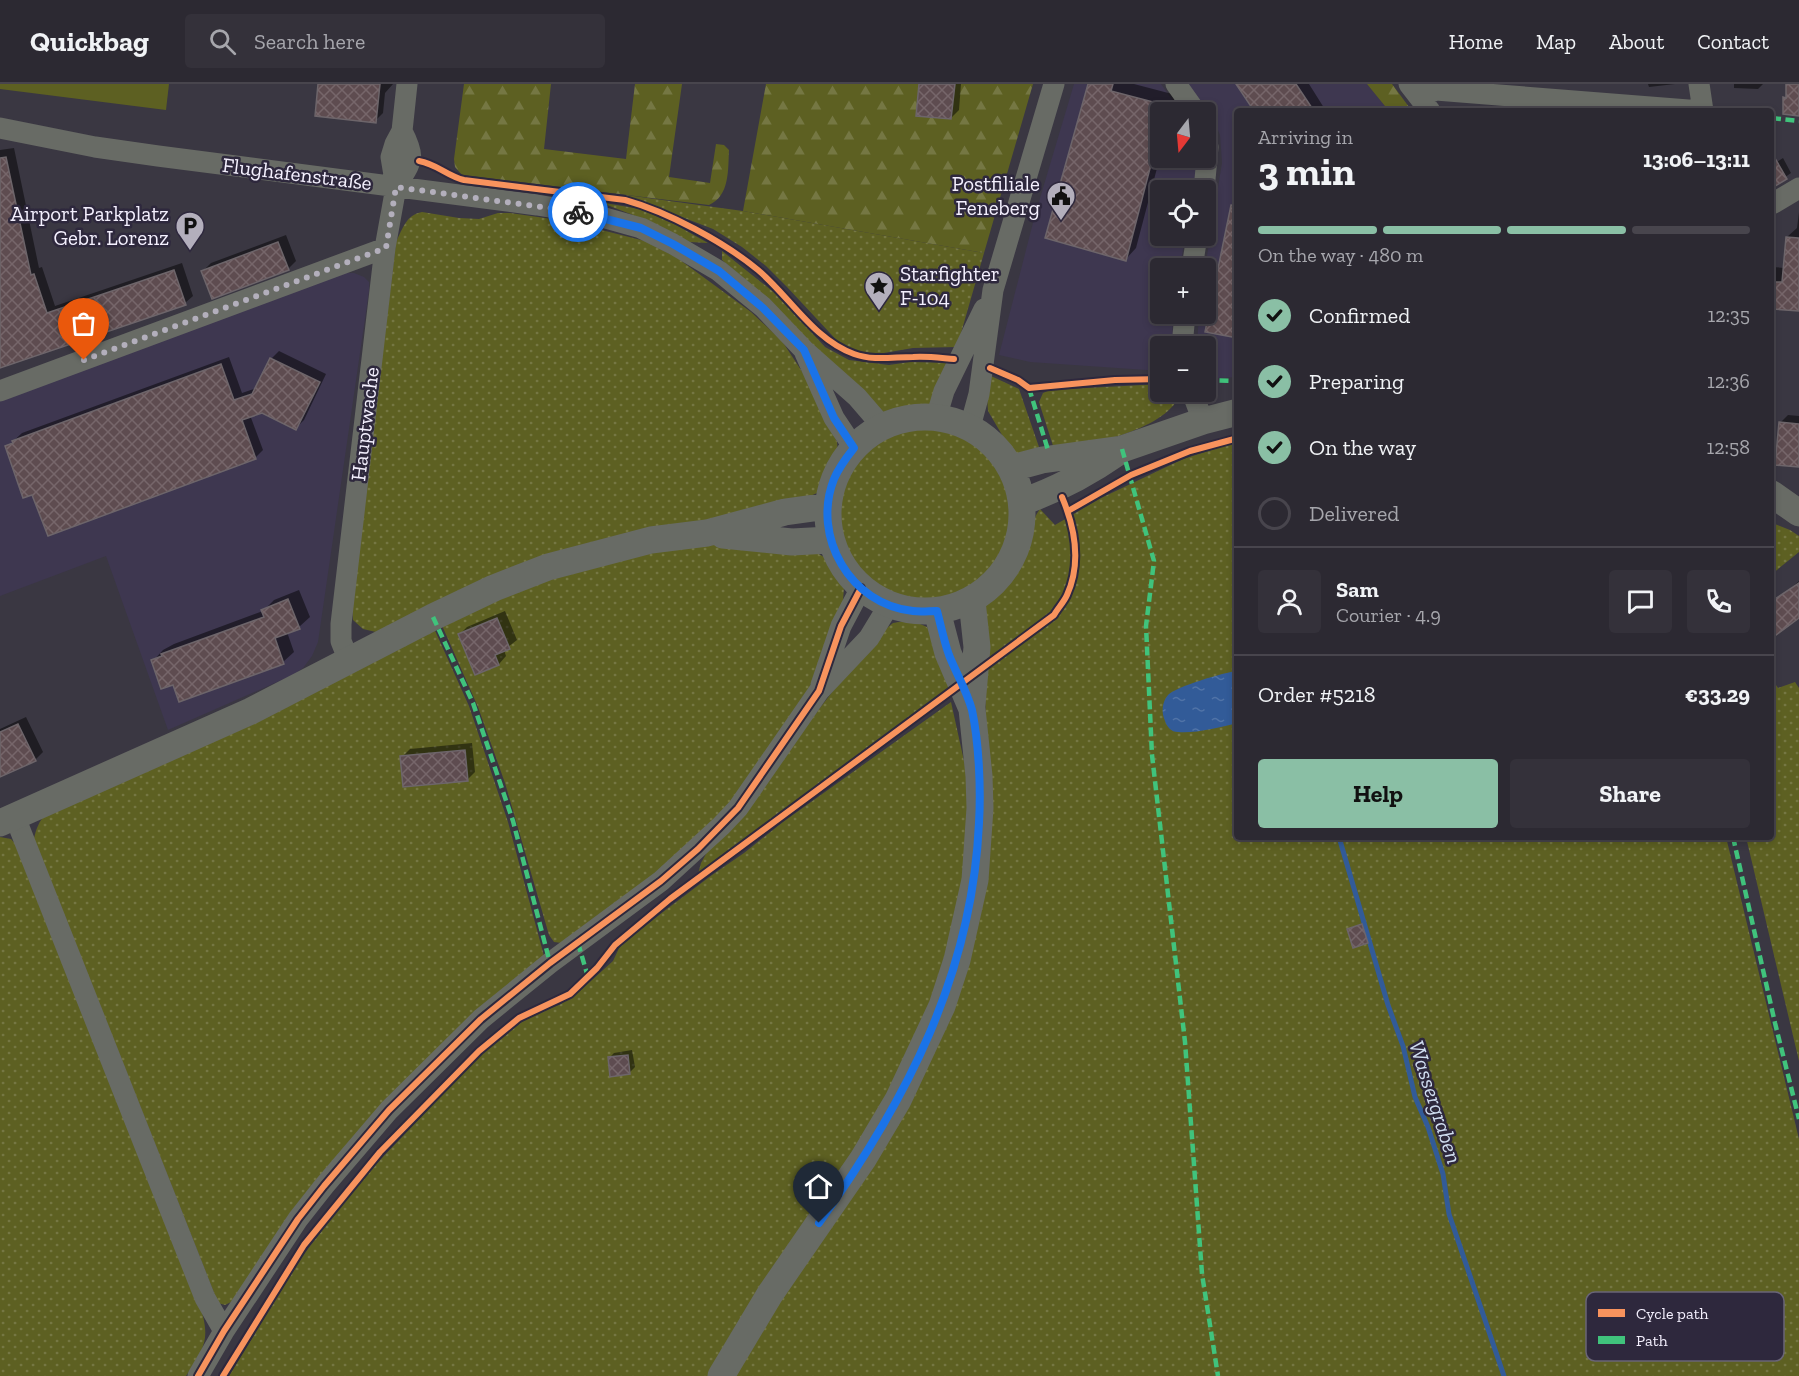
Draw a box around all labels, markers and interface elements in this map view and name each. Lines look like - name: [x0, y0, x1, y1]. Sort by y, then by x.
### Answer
- search box: [185, 14, 605, 68]
- text: Quickbag: [30, 25, 149, 58]
- icon: search: [206, 25, 239, 58]
- text: Search here: [254, 28, 365, 55]
- text: Home: [1449, 29, 1503, 54]
- text: Map: [1536, 29, 1576, 54]
- text: About: [1609, 29, 1664, 54]
- text: Contact: [1697, 29, 1769, 54]
- north arrow: [1150, 102, 1216, 168]
- map controls: [1150, 102, 1216, 402]
- text: Arriving in: [1258, 125, 1353, 149]
- text: 13:06–13:11: [1643, 146, 1750, 173]
- text: 3 min: [1258, 148, 1355, 195]
- street label: Flughafenstraße: [221, 152, 373, 195]
- place label: Postfiliale Feneberg: [952, 171, 1040, 220]
- public building icon: Postfiliale Feneberg: [1045, 180, 1077, 222]
- button: locate: [1150, 180, 1216, 246]
- courier: [548, 182, 608, 242]
- icon: bike: [562, 196, 595, 229]
- place label: Airport Parkplatz Gebr. Lorenz: [10, 201, 169, 250]
- parking icon: Airport Parkplatz Gebr. Lorenz: [174, 210, 206, 252]
- text: On the way · 480 m: [1258, 243, 1423, 267]
- button: +: [1150, 258, 1216, 324]
- place label: Starfighter F-104: [900, 261, 1000, 310]
- place icon: Starfighter F-104: [863, 270, 895, 312]
- pin: [58, 298, 109, 360]
- icon: check: [1258, 299, 1291, 332]
- text: Confirmed: [1309, 302, 1410, 329]
- text: 12:35: [1708, 303, 1750, 327]
- icon: bag: [67, 307, 100, 340]
- button: −: [1150, 336, 1216, 402]
- street label: Hauptwache: [345, 365, 384, 482]
- icon: check: [1258, 365, 1291, 398]
- text: Preparing: [1309, 368, 1404, 395]
- text: 12:36: [1707, 369, 1750, 393]
- icon: check: [1258, 431, 1291, 464]
- text: On the way: [1309, 434, 1416, 461]
- text: 12:58: [1707, 435, 1750, 459]
- text: Delivered: [1309, 500, 1399, 527]
- button: person: [1258, 570, 1321, 633]
- button: chat: [1609, 570, 1672, 633]
- button: phone: [1687, 570, 1750, 633]
- text: Sam: [1336, 576, 1379, 603]
- text: Courier · 4.9: [1336, 603, 1441, 627]
- text: Order #5218: [1258, 681, 1375, 708]
- text: €33.29: [1685, 681, 1750, 708]
- button: Help: [1258, 759, 1498, 828]
- button: Share: [1510, 759, 1750, 828]
- water label: Wassergraben: [1403, 1037, 1468, 1167]
- pin: [793, 1161, 844, 1223]
- icon: home: [802, 1170, 835, 1203]
- legend: [1586, 1292, 1784, 1361]
- text: Cycle path: [1636, 1304, 1709, 1323]
- text: Path: [1636, 1331, 1668, 1350]

